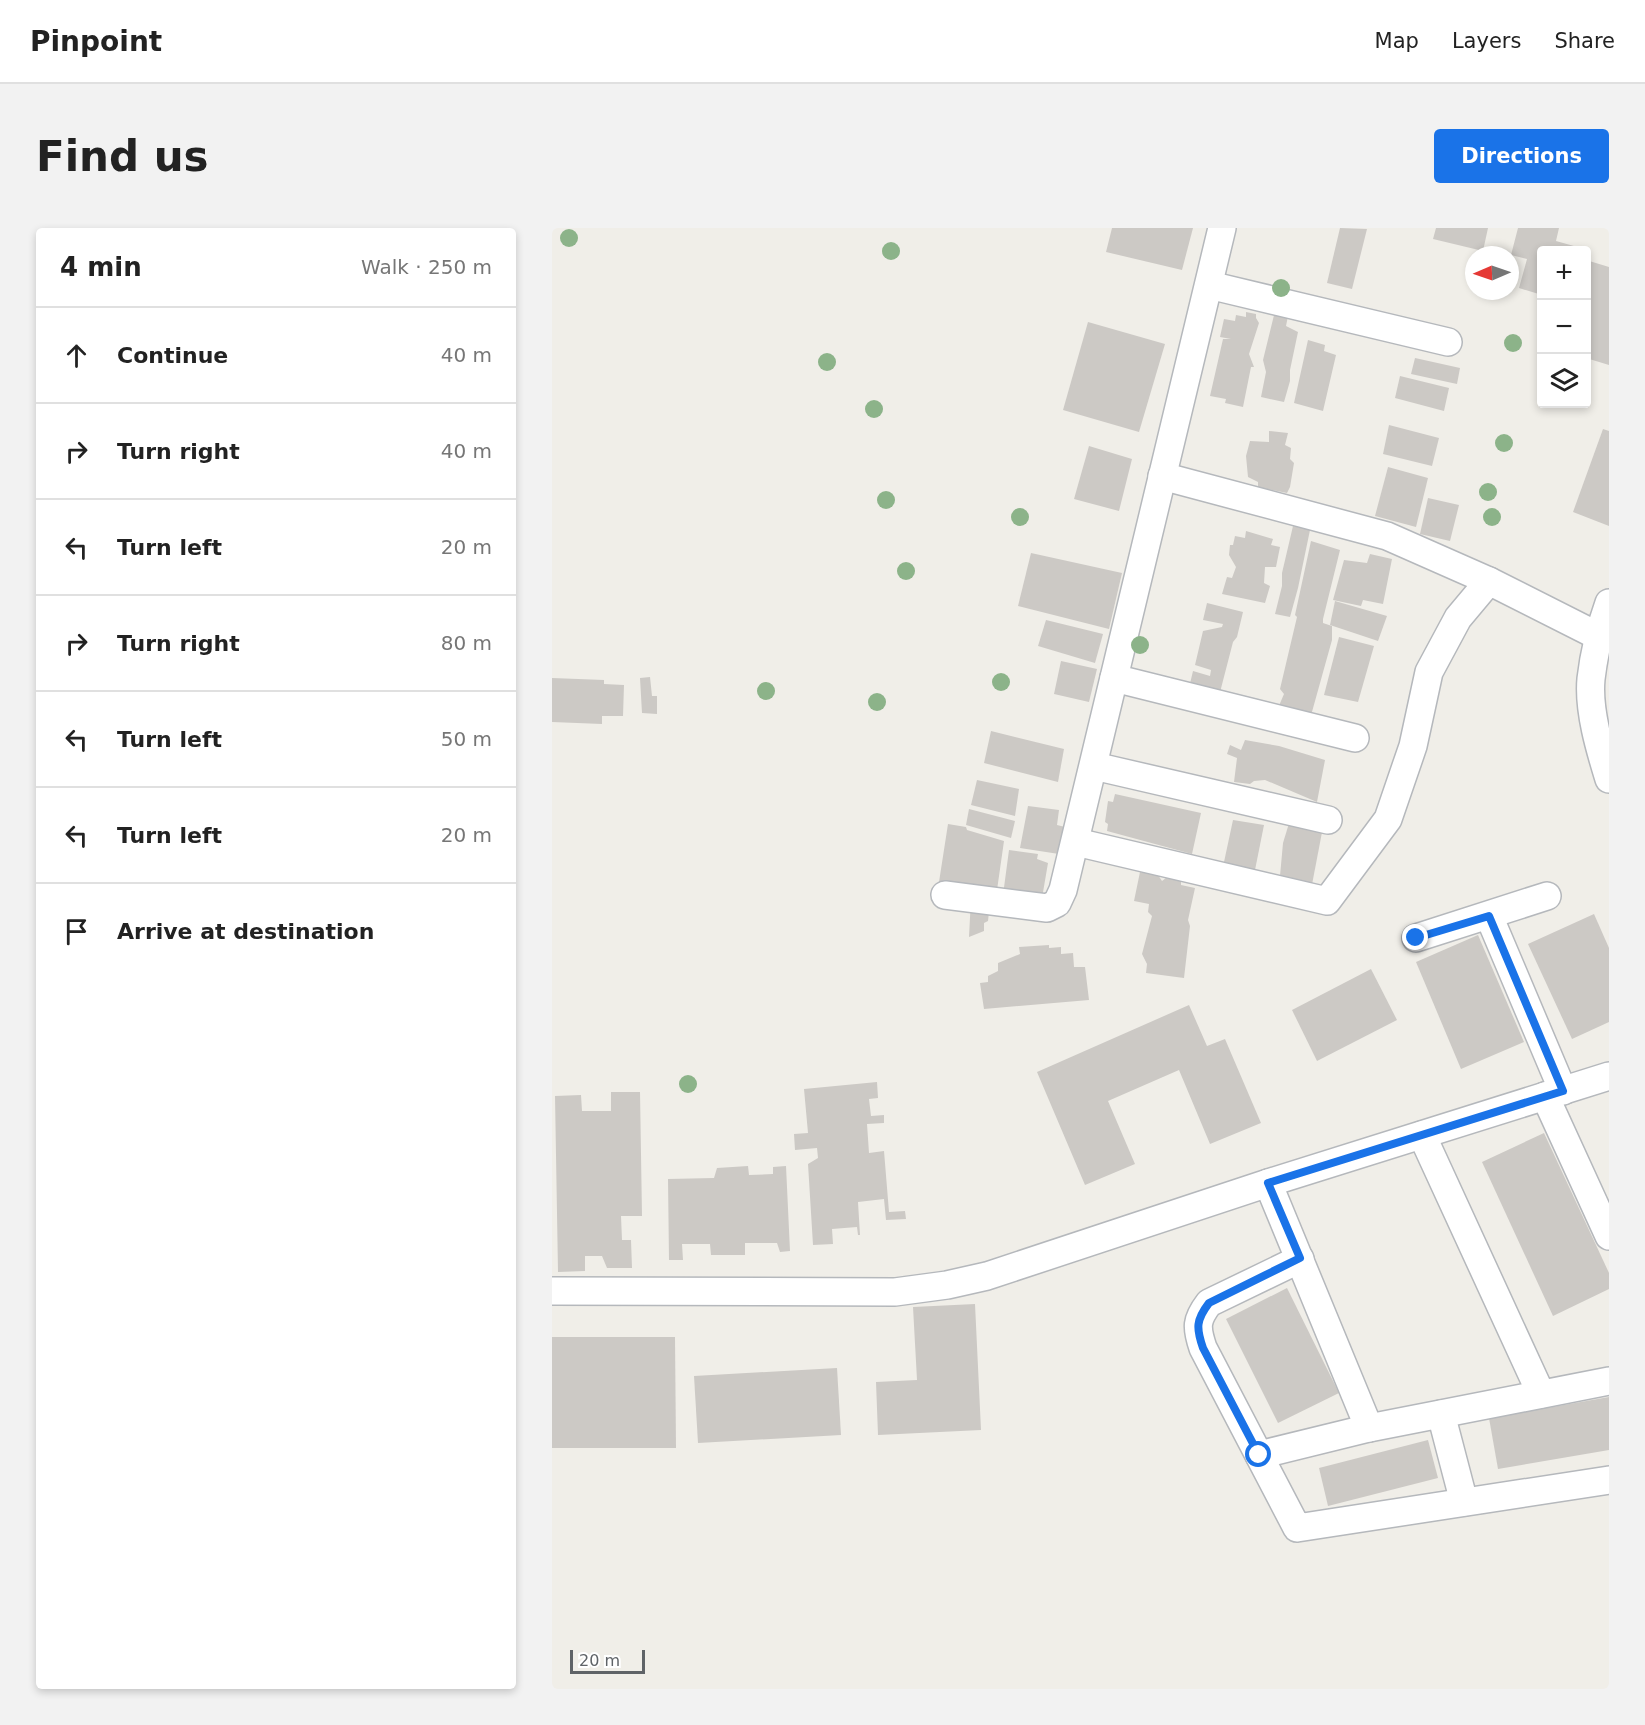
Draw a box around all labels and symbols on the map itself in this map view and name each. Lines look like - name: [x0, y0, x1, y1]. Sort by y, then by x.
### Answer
- north arrow: [1465, 246, 1519, 300]
- route end: [1402, 924, 1428, 950]
- route start: [1245, 1441, 1271, 1467]
- scale bar: [570, 1647, 645, 1674]

